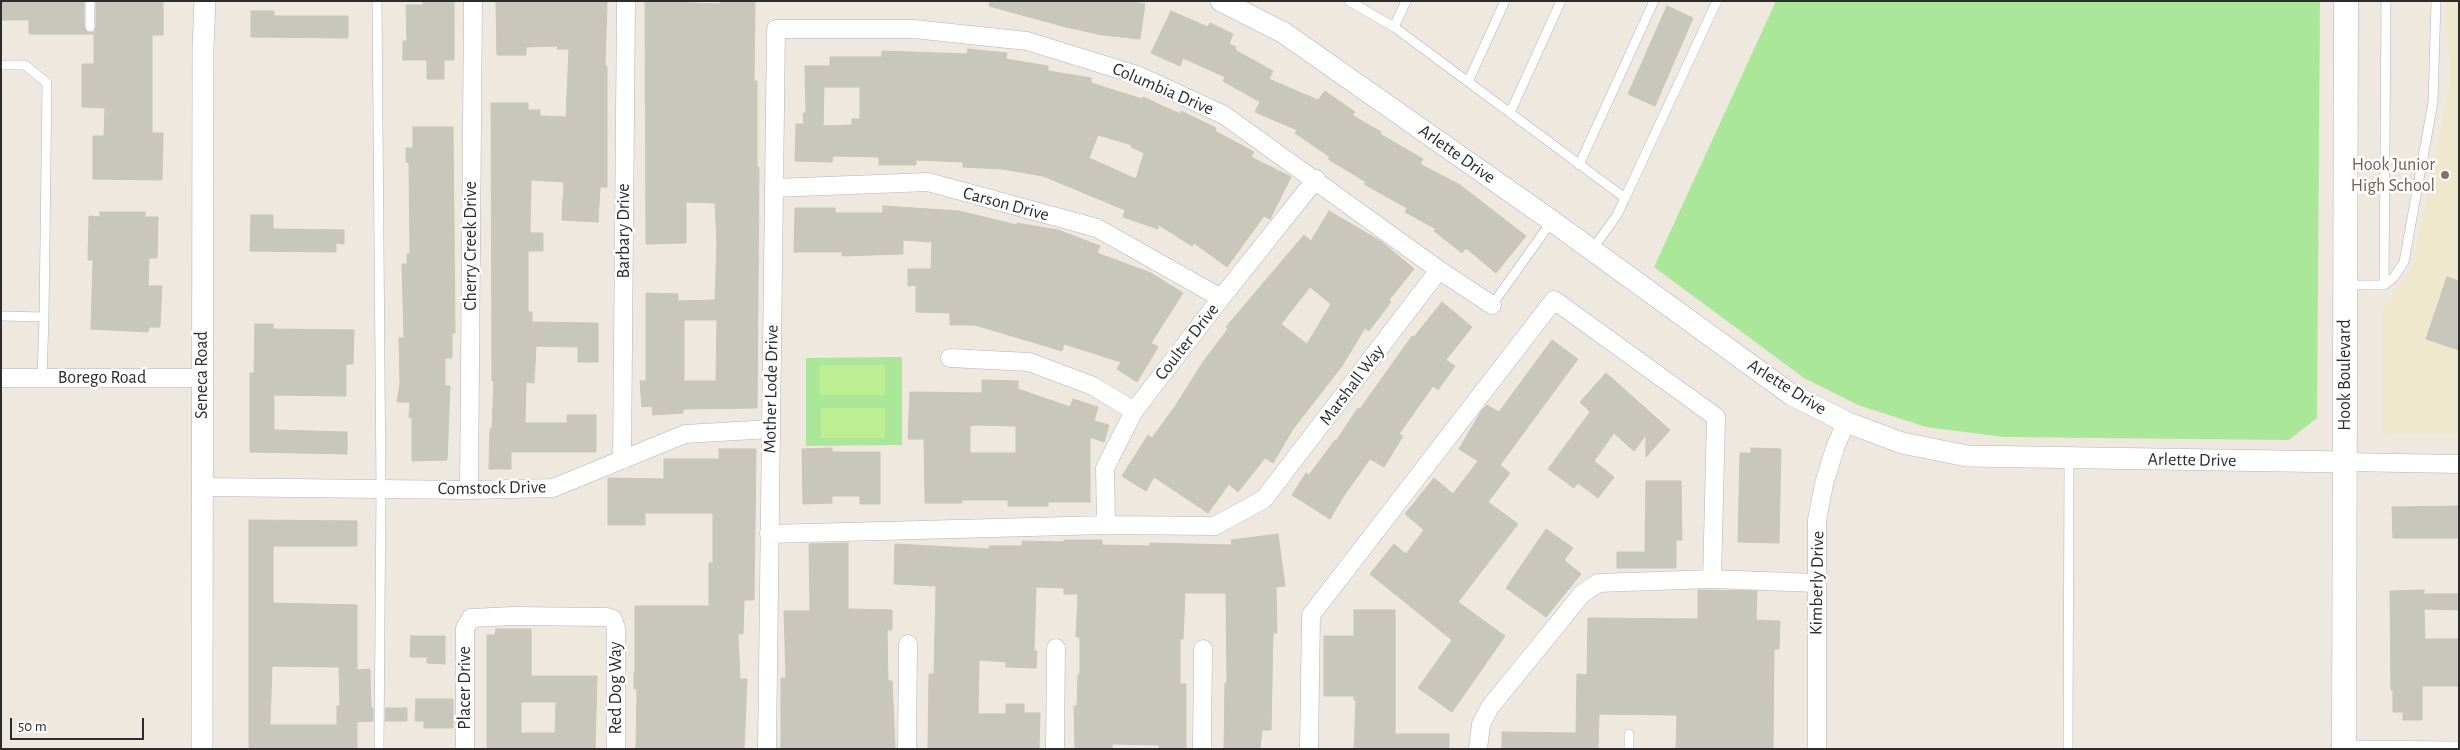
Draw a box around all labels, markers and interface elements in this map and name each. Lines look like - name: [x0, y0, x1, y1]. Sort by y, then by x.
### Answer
- street label: Columbia Drive: [1109, 58, 1217, 120]
- street label: Arlette Drive: [1414, 120, 1500, 188]
- place label: Hook Junior High School: [2351, 154, 2435, 196]
- marker: Hook Junior High School: [2439, 169, 2451, 181]
- street label: Cherry Creek Drive: [460, 181, 482, 311]
- street label: Carson Drive: [961, 182, 1051, 226]
- street label: Barbary Drive: [613, 183, 635, 279]
- street label: Coulter Drive: [1150, 299, 1224, 385]
- street label: Hook Boulevard: [2334, 319, 2356, 431]
- street label: Mother Lode Drive: [759, 324, 783, 454]
- street label: Seneca Road: [191, 331, 213, 419]
- street label: Marshall Way: [1315, 341, 1389, 429]
- street label: Arlette Drive: [1744, 354, 1830, 420]
- street label: Borego Road: [58, 367, 146, 389]
- street label: Arlette Drive: [2147, 448, 2237, 472]
- street label: Comstock Drive: [438, 476, 546, 500]
- street label: Kimberly Drive: [1805, 531, 1829, 635]
- street label: Red Dog Way: [605, 641, 627, 735]
- street label: Placer Drive: [454, 646, 476, 730]
- scale bar: [12, 708, 146, 740]
- text: 50 m: [18, 719, 47, 734]

